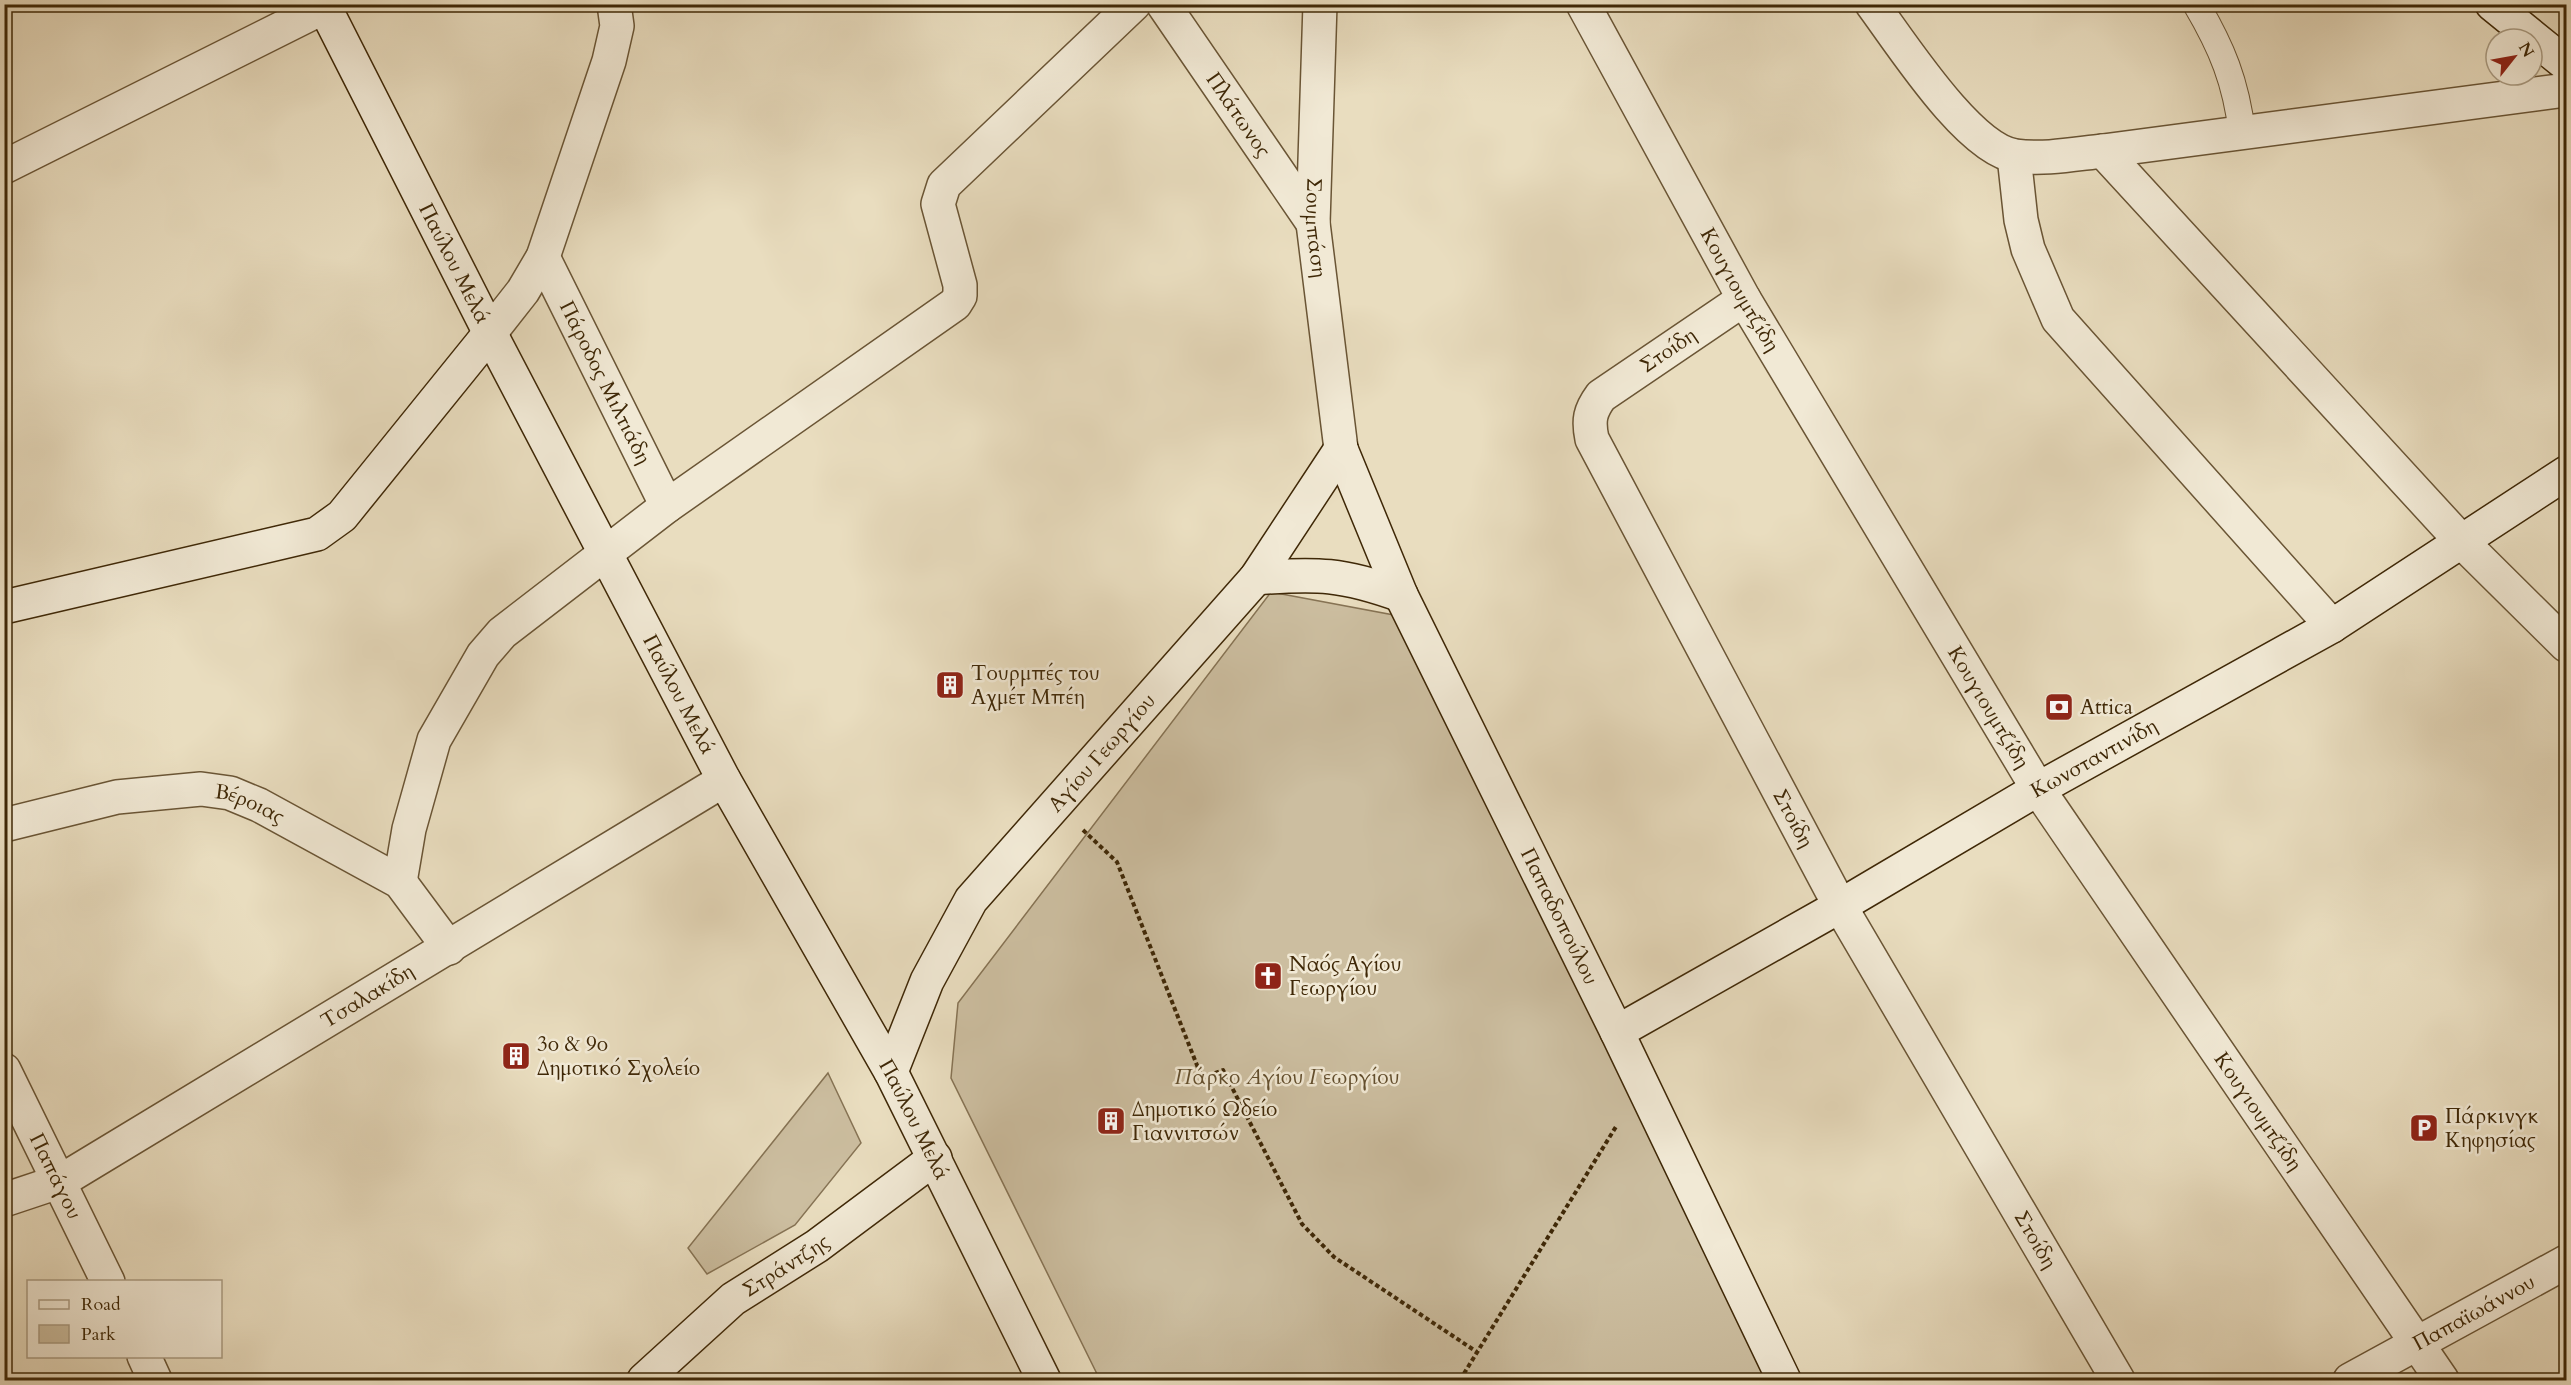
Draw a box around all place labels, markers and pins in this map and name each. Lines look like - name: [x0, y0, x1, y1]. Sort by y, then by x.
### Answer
- place label: Τουρμπές του Αχμέτ Μπέη: [971, 659, 1100, 712]
- building icon: Τουρμπές του Αχμέτ Μπέη: [934, 669, 966, 701]
- bank icon: Attica: [2043, 691, 2075, 723]
- place label: Attica: [2080, 693, 2133, 722]
- place label: Ναός Αγίου Γεωργίου: [1289, 950, 1401, 1003]
- church icon: Ναός Αγίου Γεωργίου: [1252, 960, 1284, 992]
- place label: 3ο & 9ο Δημοτικό Σχολείο: [537, 1030, 700, 1083]
- building icon: 3ο & 9ο Δημοτικό Σχολείο: [500, 1040, 532, 1072]
- place label: Δημοτικό Ωδείο Γιαννιτσών: [1132, 1095, 1277, 1148]
- place label: Πάρκινγκ Κηφησίας: [2445, 1102, 2539, 1155]
- building icon: Δημοτικό Ωδείο Γιαννιτσών: [1095, 1105, 1127, 1137]
- parking icon: Πάρκινγκ Κηφησίας: [2408, 1112, 2440, 1144]

